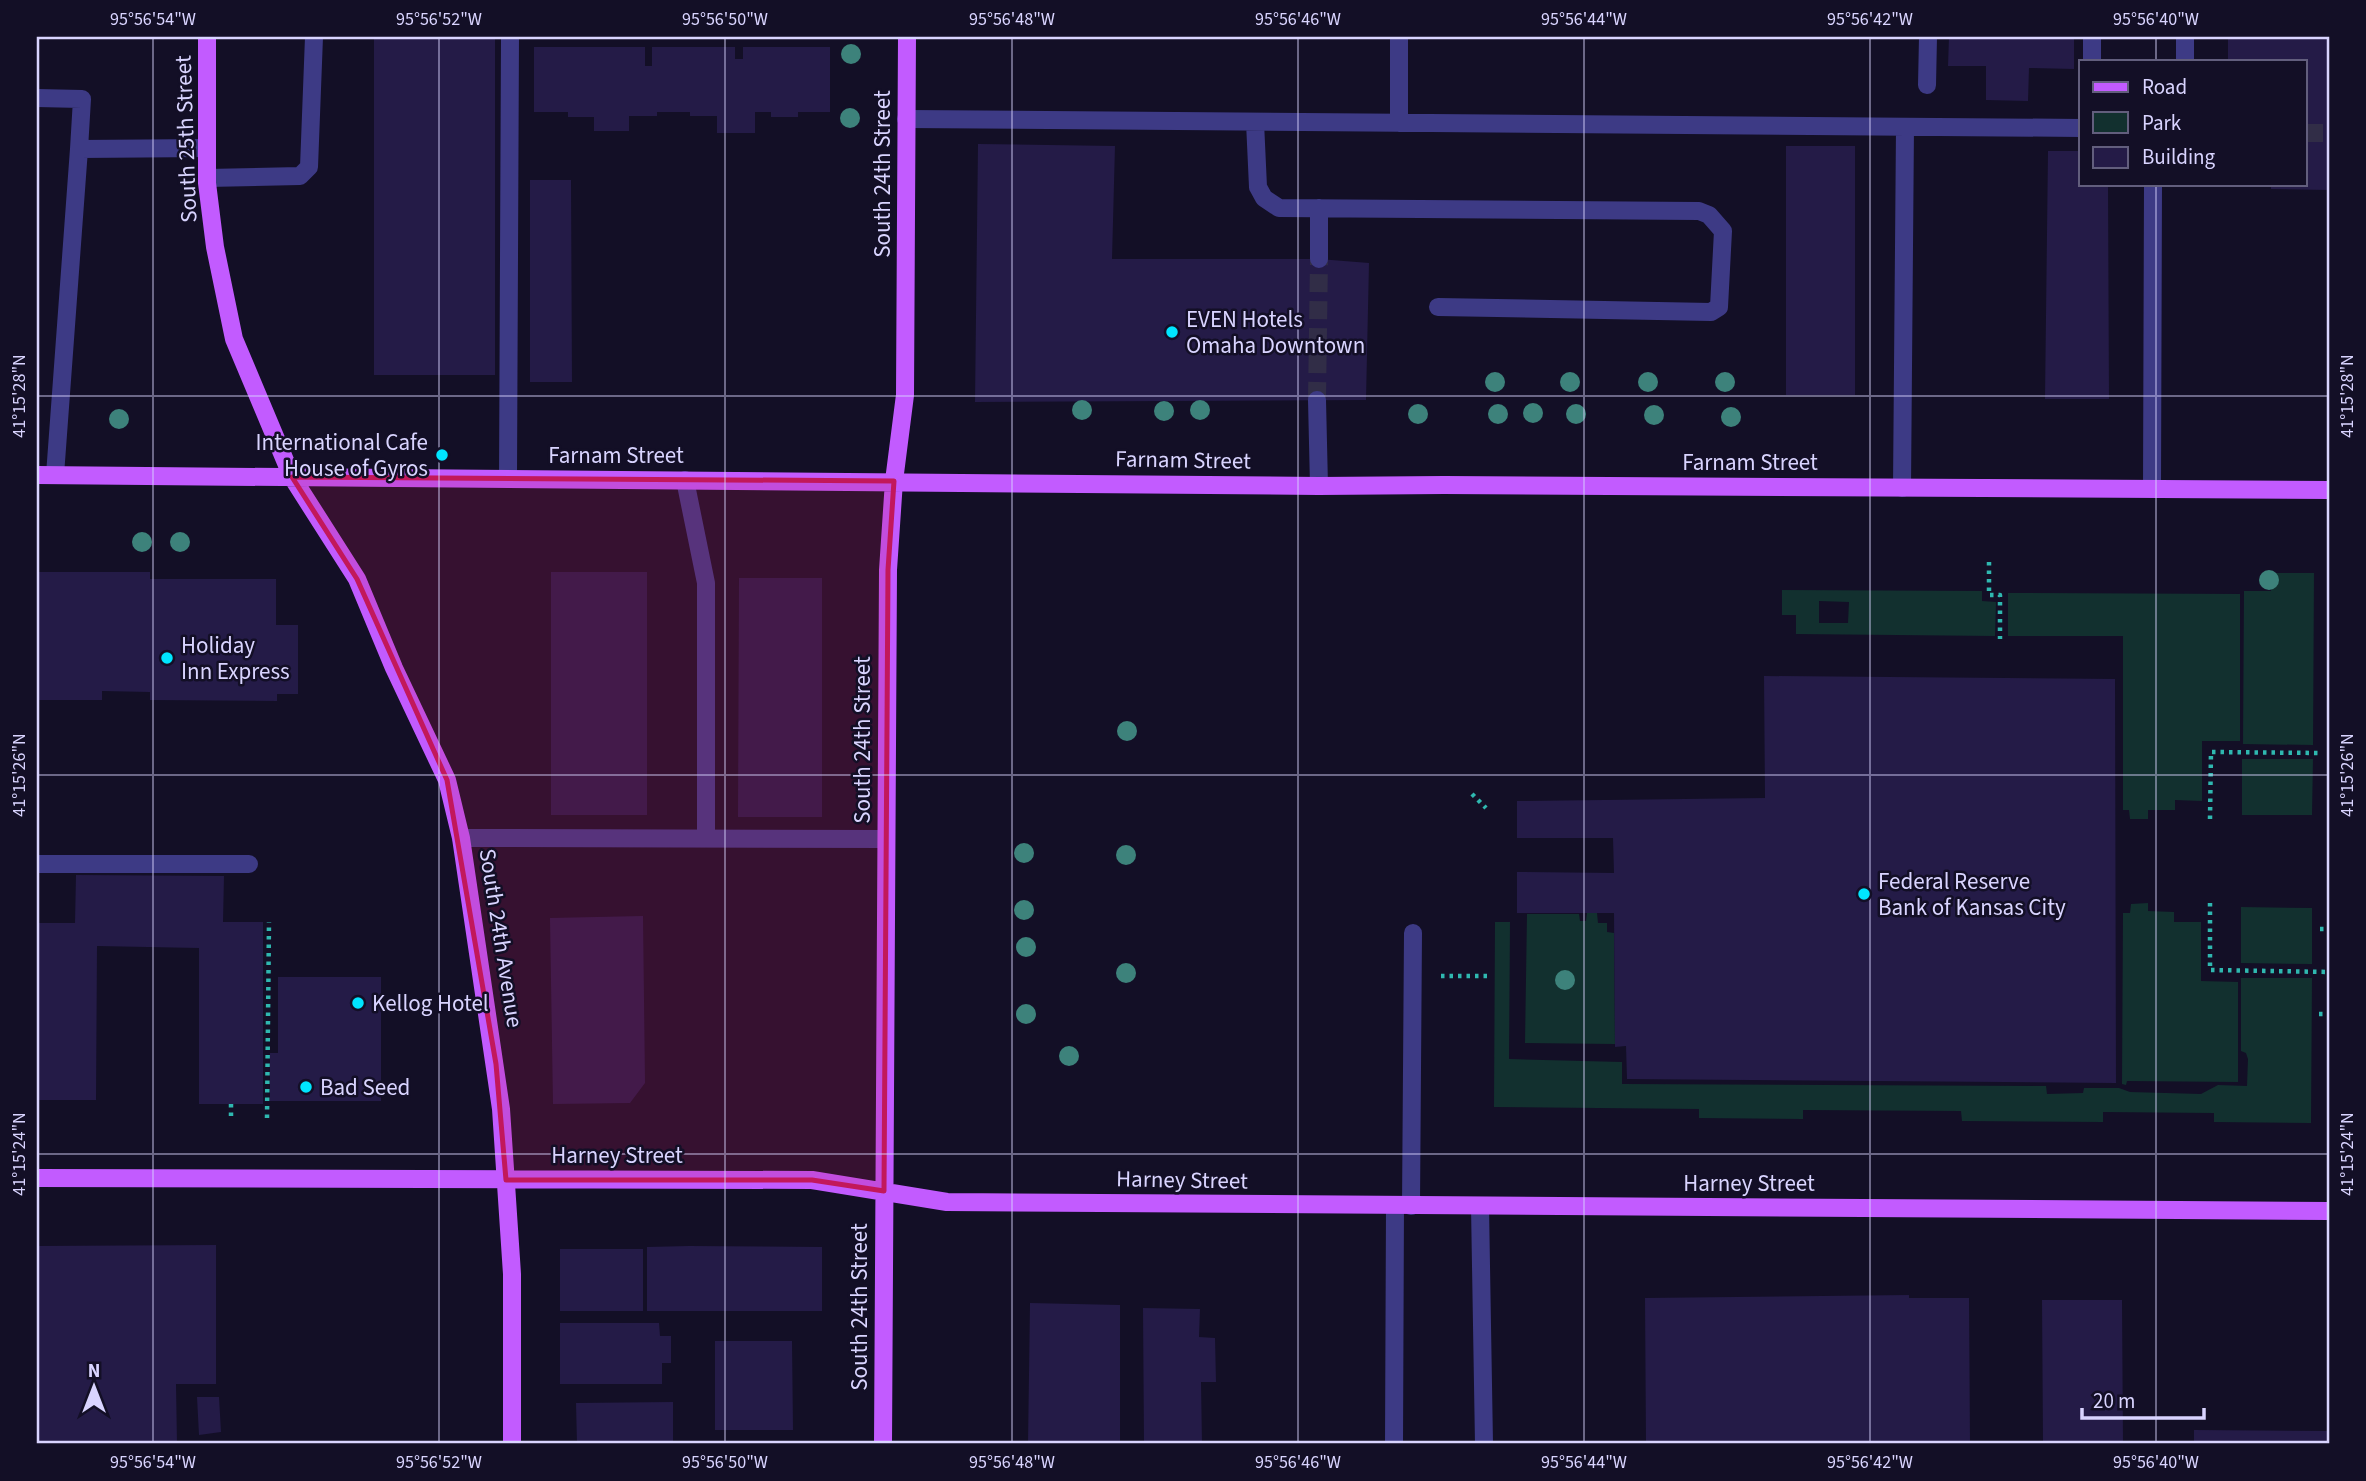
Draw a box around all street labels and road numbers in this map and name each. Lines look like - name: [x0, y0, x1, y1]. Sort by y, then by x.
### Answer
- street label: South 25th Street: [167, 54, 205, 223]
- street label: South 24th Street: [866, 90, 899, 258]
- street label: Farnam Street: [548, 439, 684, 472]
- street label: Farnam Street: [1115, 442, 1251, 478]
- street label: Farnam Street: [1682, 446, 1818, 479]
- street label: South 24th Street: [846, 656, 879, 824]
- street label: South 24th Avenue: [471, 846, 531, 1030]
- street label: Harney Street: [551, 1139, 683, 1172]
- street label: Harney Street: [1116, 1162, 1248, 1198]
- street label: Harney Street: [1683, 1167, 1815, 1200]
- street label: South 24th Street: [843, 1223, 876, 1391]

